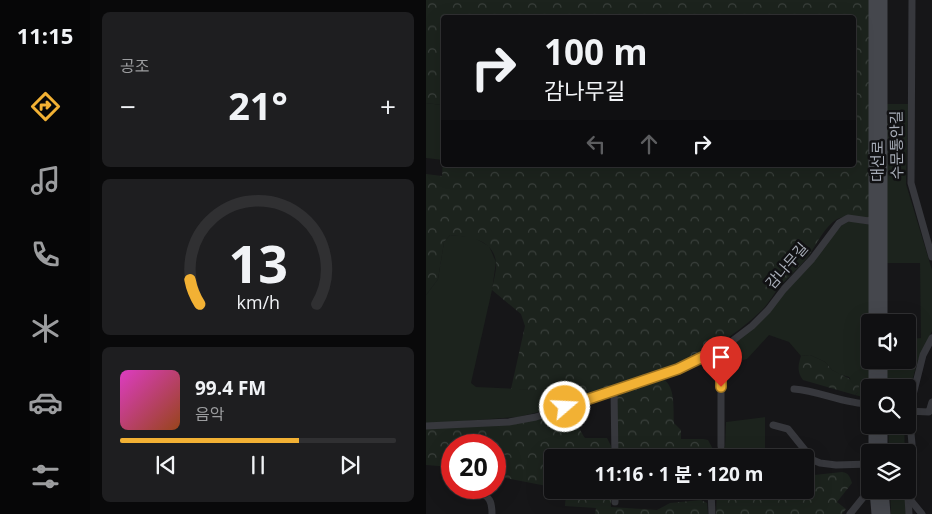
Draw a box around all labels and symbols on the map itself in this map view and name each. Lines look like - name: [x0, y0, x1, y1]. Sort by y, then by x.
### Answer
- street label: 수문통안길: [885, 110, 907, 180]
- street label: 대선로: [867, 140, 887, 182]
- street label: 감나무길: [761, 238, 812, 293]
- pin: [700, 336, 742, 387]
- position arrow: [538, 380, 590, 432]
- speed limit sign: 20: [441, 434, 506, 499]

